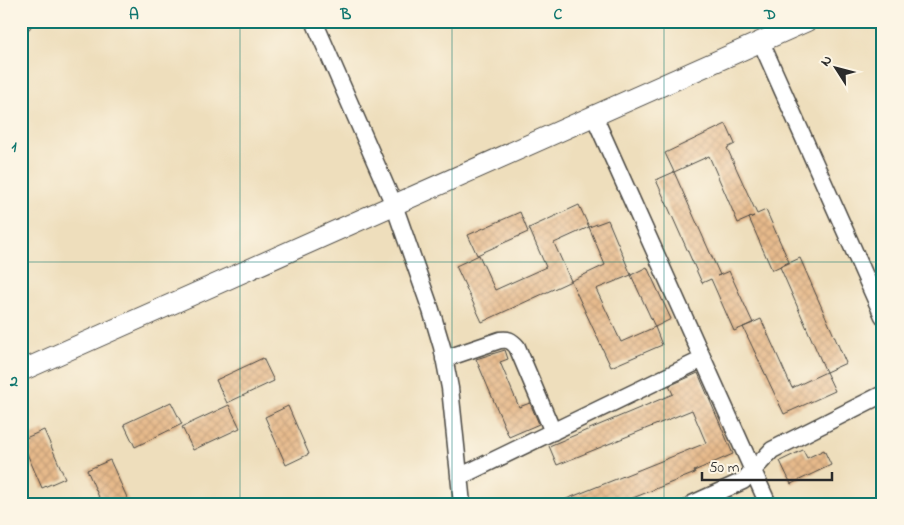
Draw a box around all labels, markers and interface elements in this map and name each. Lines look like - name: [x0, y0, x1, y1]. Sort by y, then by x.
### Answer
- text: A: [129, 3, 139, 27]
- text: B: [340, 3, 352, 27]
- text: C: [554, 3, 563, 27]
- text: D: [763, 3, 776, 27]
- north arrow: [812, 42, 862, 92]
- text: N: [815, 51, 838, 71]
- text: 1: [11, 135, 17, 159]
- text: 2: [9, 370, 18, 394]
- scale bar: [702, 450, 832, 482]
- text: 50 m: [709, 457, 740, 479]

